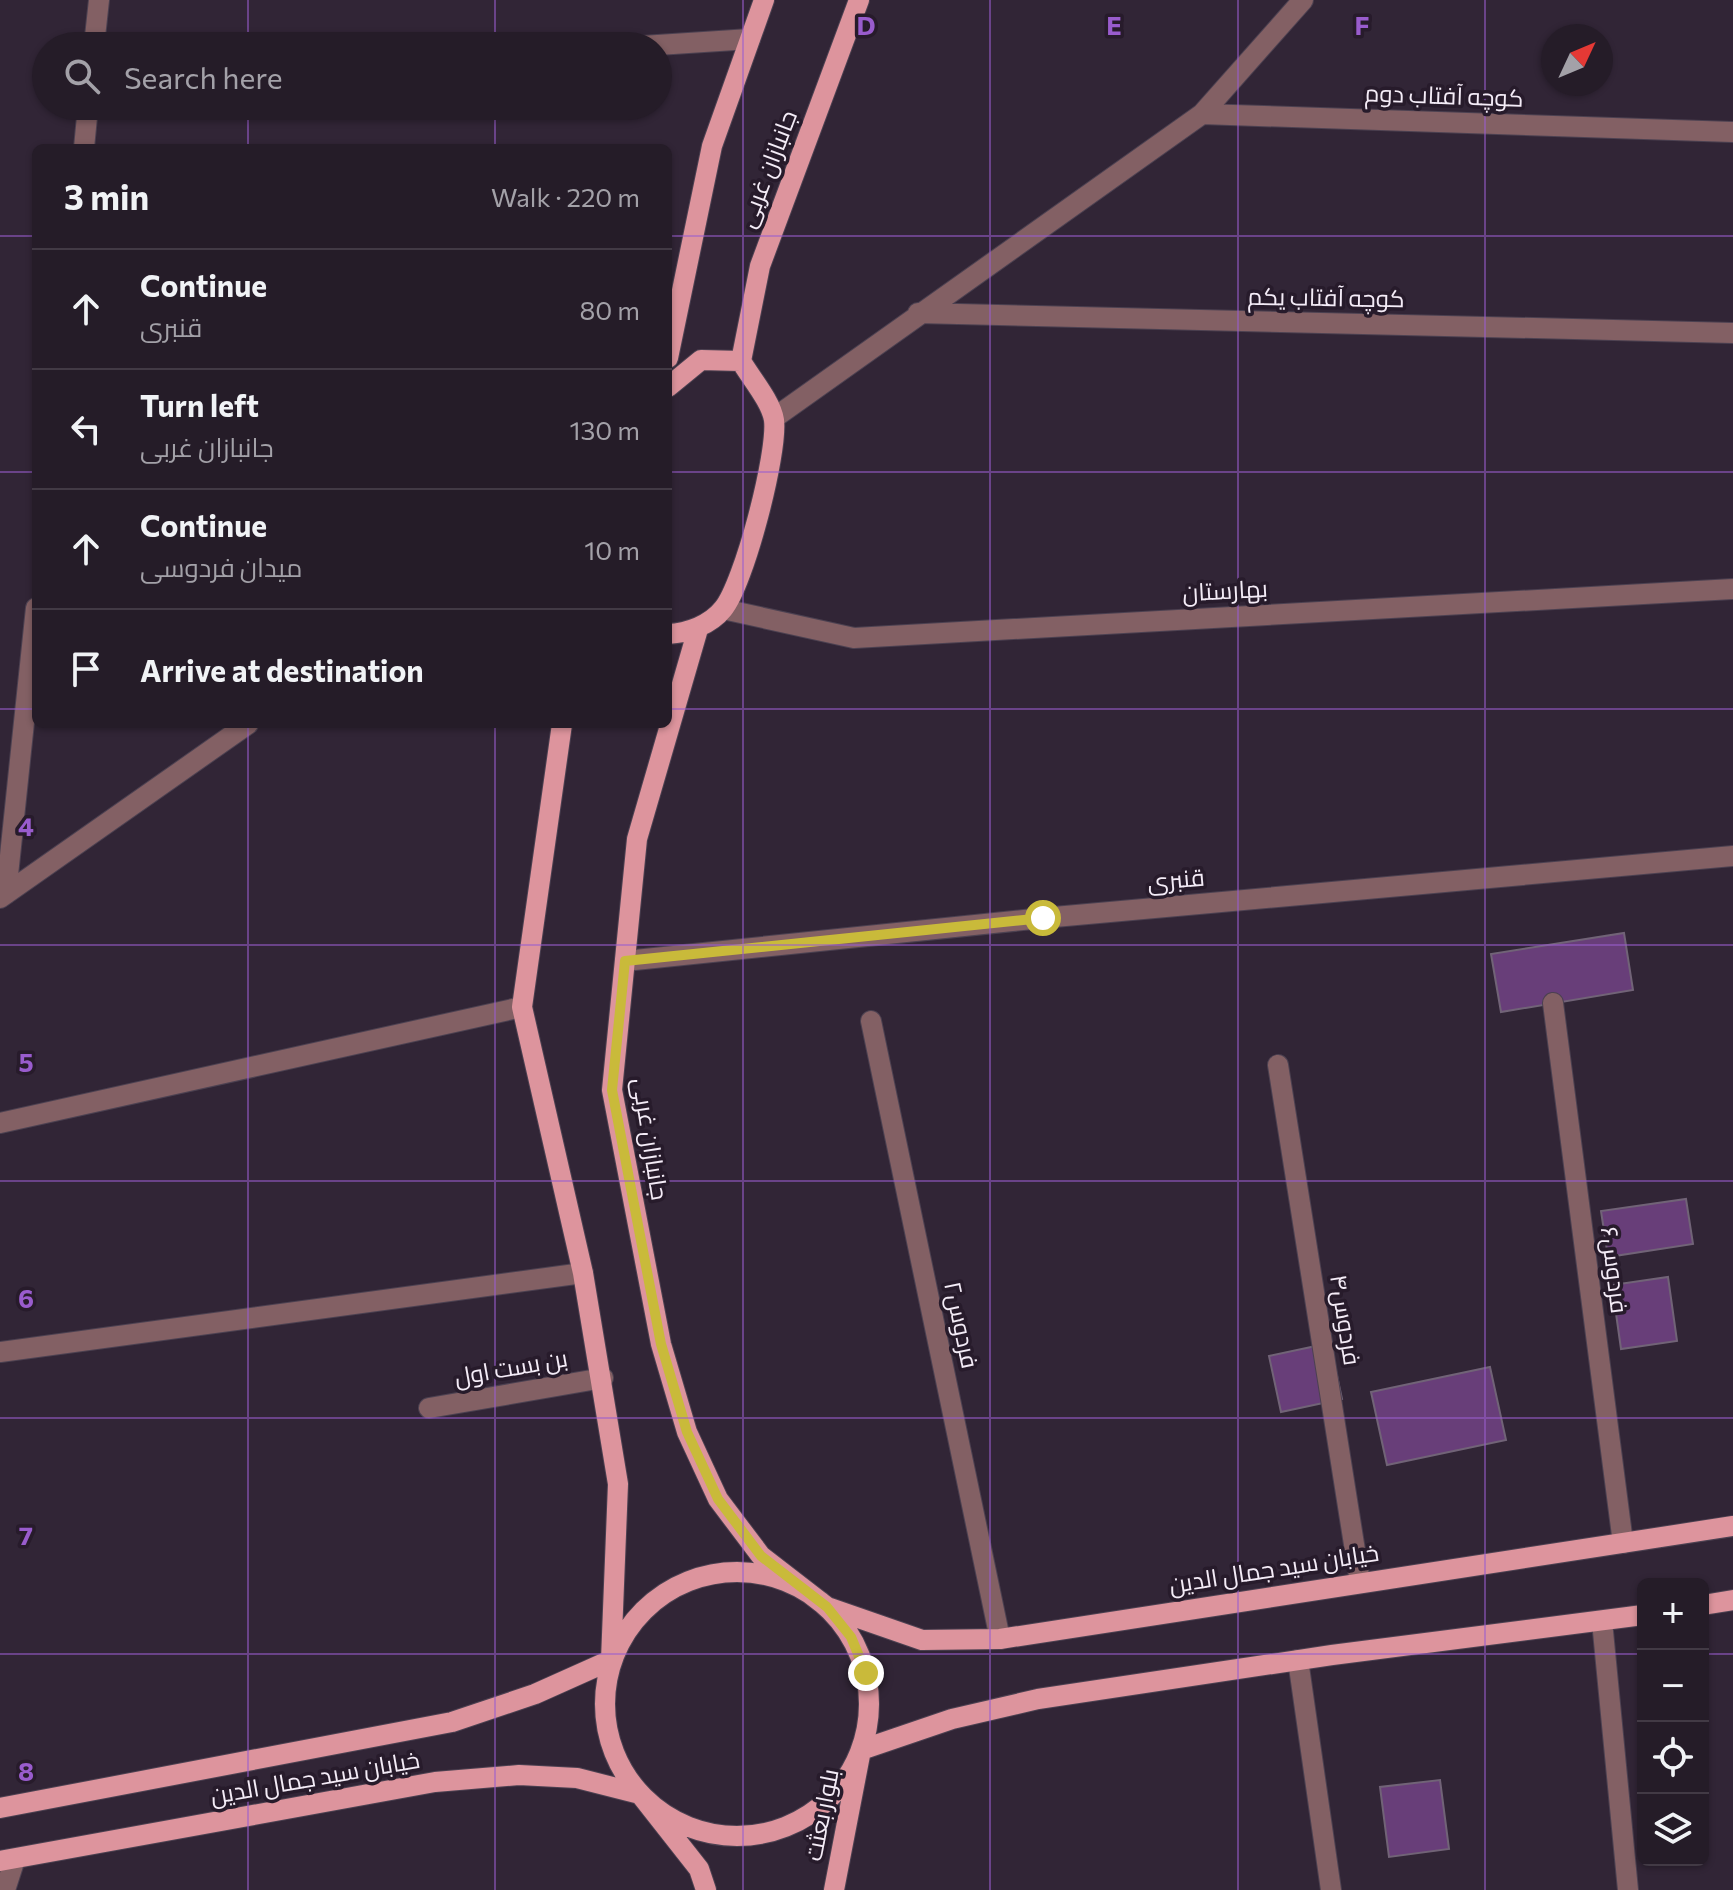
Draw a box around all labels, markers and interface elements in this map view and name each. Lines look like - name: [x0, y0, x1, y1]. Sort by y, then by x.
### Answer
- text: D: [856, 9, 876, 40]
- text: E: [1106, 9, 1122, 40]
- text: F: [1354, 9, 1370, 40]
- north arrow: [1541, 24, 1613, 96]
- search box: [32, 32, 672, 120]
- icon: search: [60, 54, 104, 98]
- text: Search here: [124, 58, 283, 95]
- street label: کوچه آفتاب دوم: [1364, 77, 1524, 115]
- street label: جانبازان غربی: [731, 106, 803, 232]
- text: 3 min: [64, 175, 149, 217]
- text: Walk · 220 m: [491, 181, 640, 212]
- text: Continue: [140, 266, 267, 303]
- street label: کوچه آفتاب یکم: [1247, 281, 1405, 315]
- icon: ahead: [64, 287, 108, 331]
- text: 80 m: [580, 294, 640, 325]
- text: قنبری: [140, 311, 202, 342]
- text: Turn left: [140, 386, 259, 423]
- icon: left: [64, 407, 108, 451]
- text: 130 m: [569, 414, 640, 445]
- text: جانبازان غربی: [140, 431, 274, 462]
- text: Continue: [140, 506, 267, 543]
- icon: ahead: [64, 527, 108, 571]
- text: 10 m: [584, 534, 640, 565]
- text: میدان فردوسی: [140, 551, 302, 582]
- street label: بهارستان: [1181, 573, 1268, 607]
- icon: arrive: [64, 647, 108, 691]
- text: Arrive at destination: [140, 651, 424, 688]
- text: 4: [18, 810, 34, 841]
- street label: قنبری: [1146, 862, 1206, 896]
- route start: [1025, 900, 1061, 936]
- text: 5: [18, 1046, 34, 1077]
- street label: جانبازان غربی: [627, 1076, 675, 1202]
- street label: فردوس۶: [1595, 1225, 1635, 1315]
- street label: فردوس۴: [1324, 1272, 1368, 1367]
- street label: فردوس۲: [938, 1279, 986, 1371]
- text: 6: [18, 1282, 34, 1313]
- street label: بن بست اول: [452, 1342, 570, 1392]
- text: 7: [19, 1519, 33, 1550]
- street label: خیابان سید جمال الدین: [1167, 1537, 1381, 1599]
- map controls: [1637, 1578, 1709, 1866]
- button: +: [1637, 1578, 1709, 1650]
- button: −: [1637, 1650, 1709, 1722]
- route end: [848, 1655, 884, 1691]
- button: locate: [1637, 1722, 1709, 1794]
- street label: خیابان سید جمال الدین: [208, 1744, 422, 1810]
- text: 8: [18, 1755, 34, 1786]
- street label: بلوار بعثت: [797, 1766, 844, 1863]
- button: layers: [1637, 1794, 1709, 1866]

